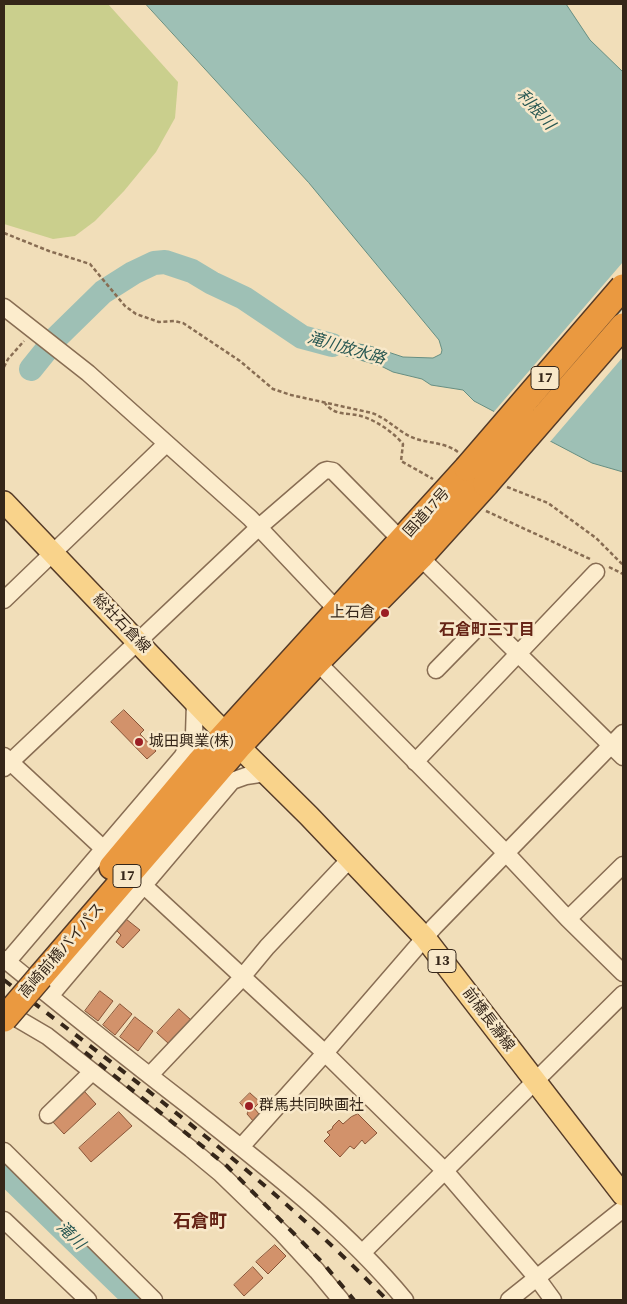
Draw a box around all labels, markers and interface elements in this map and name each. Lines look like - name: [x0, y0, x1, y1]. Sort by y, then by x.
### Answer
- water label: 利根川: [512, 86, 558, 134]
- water label: 滝川放水路: [305, 329, 387, 369]
- road number: 17: [531, 366, 559, 389]
- street label: 国道17号: [400, 485, 454, 541]
- street label: 総社石倉線: [88, 591, 154, 657]
- place label: 上石倉: [330, 604, 375, 622]
- marker: 上石倉: [379, 607, 391, 619]
- district label: 石倉町三丁目: [439, 621, 535, 641]
- place label: 城田興業(株): [149, 733, 234, 751]
- marker: 城田興業(株): [133, 736, 145, 748]
- road number: 17: [113, 864, 141, 888]
- street label: 高崎前橋バイパス: [16, 900, 108, 1002]
- road number: 13: [428, 949, 456, 972]
- street label: 前橋長瀞線: [458, 985, 518, 1055]
- place label: 群馬共同映画社: [259, 1097, 364, 1115]
- marker: 群馬共同映画社: [243, 1100, 255, 1112]
- district label: 石倉町: [173, 1211, 227, 1233]
- water label: 滝川: [52, 1218, 88, 1254]

